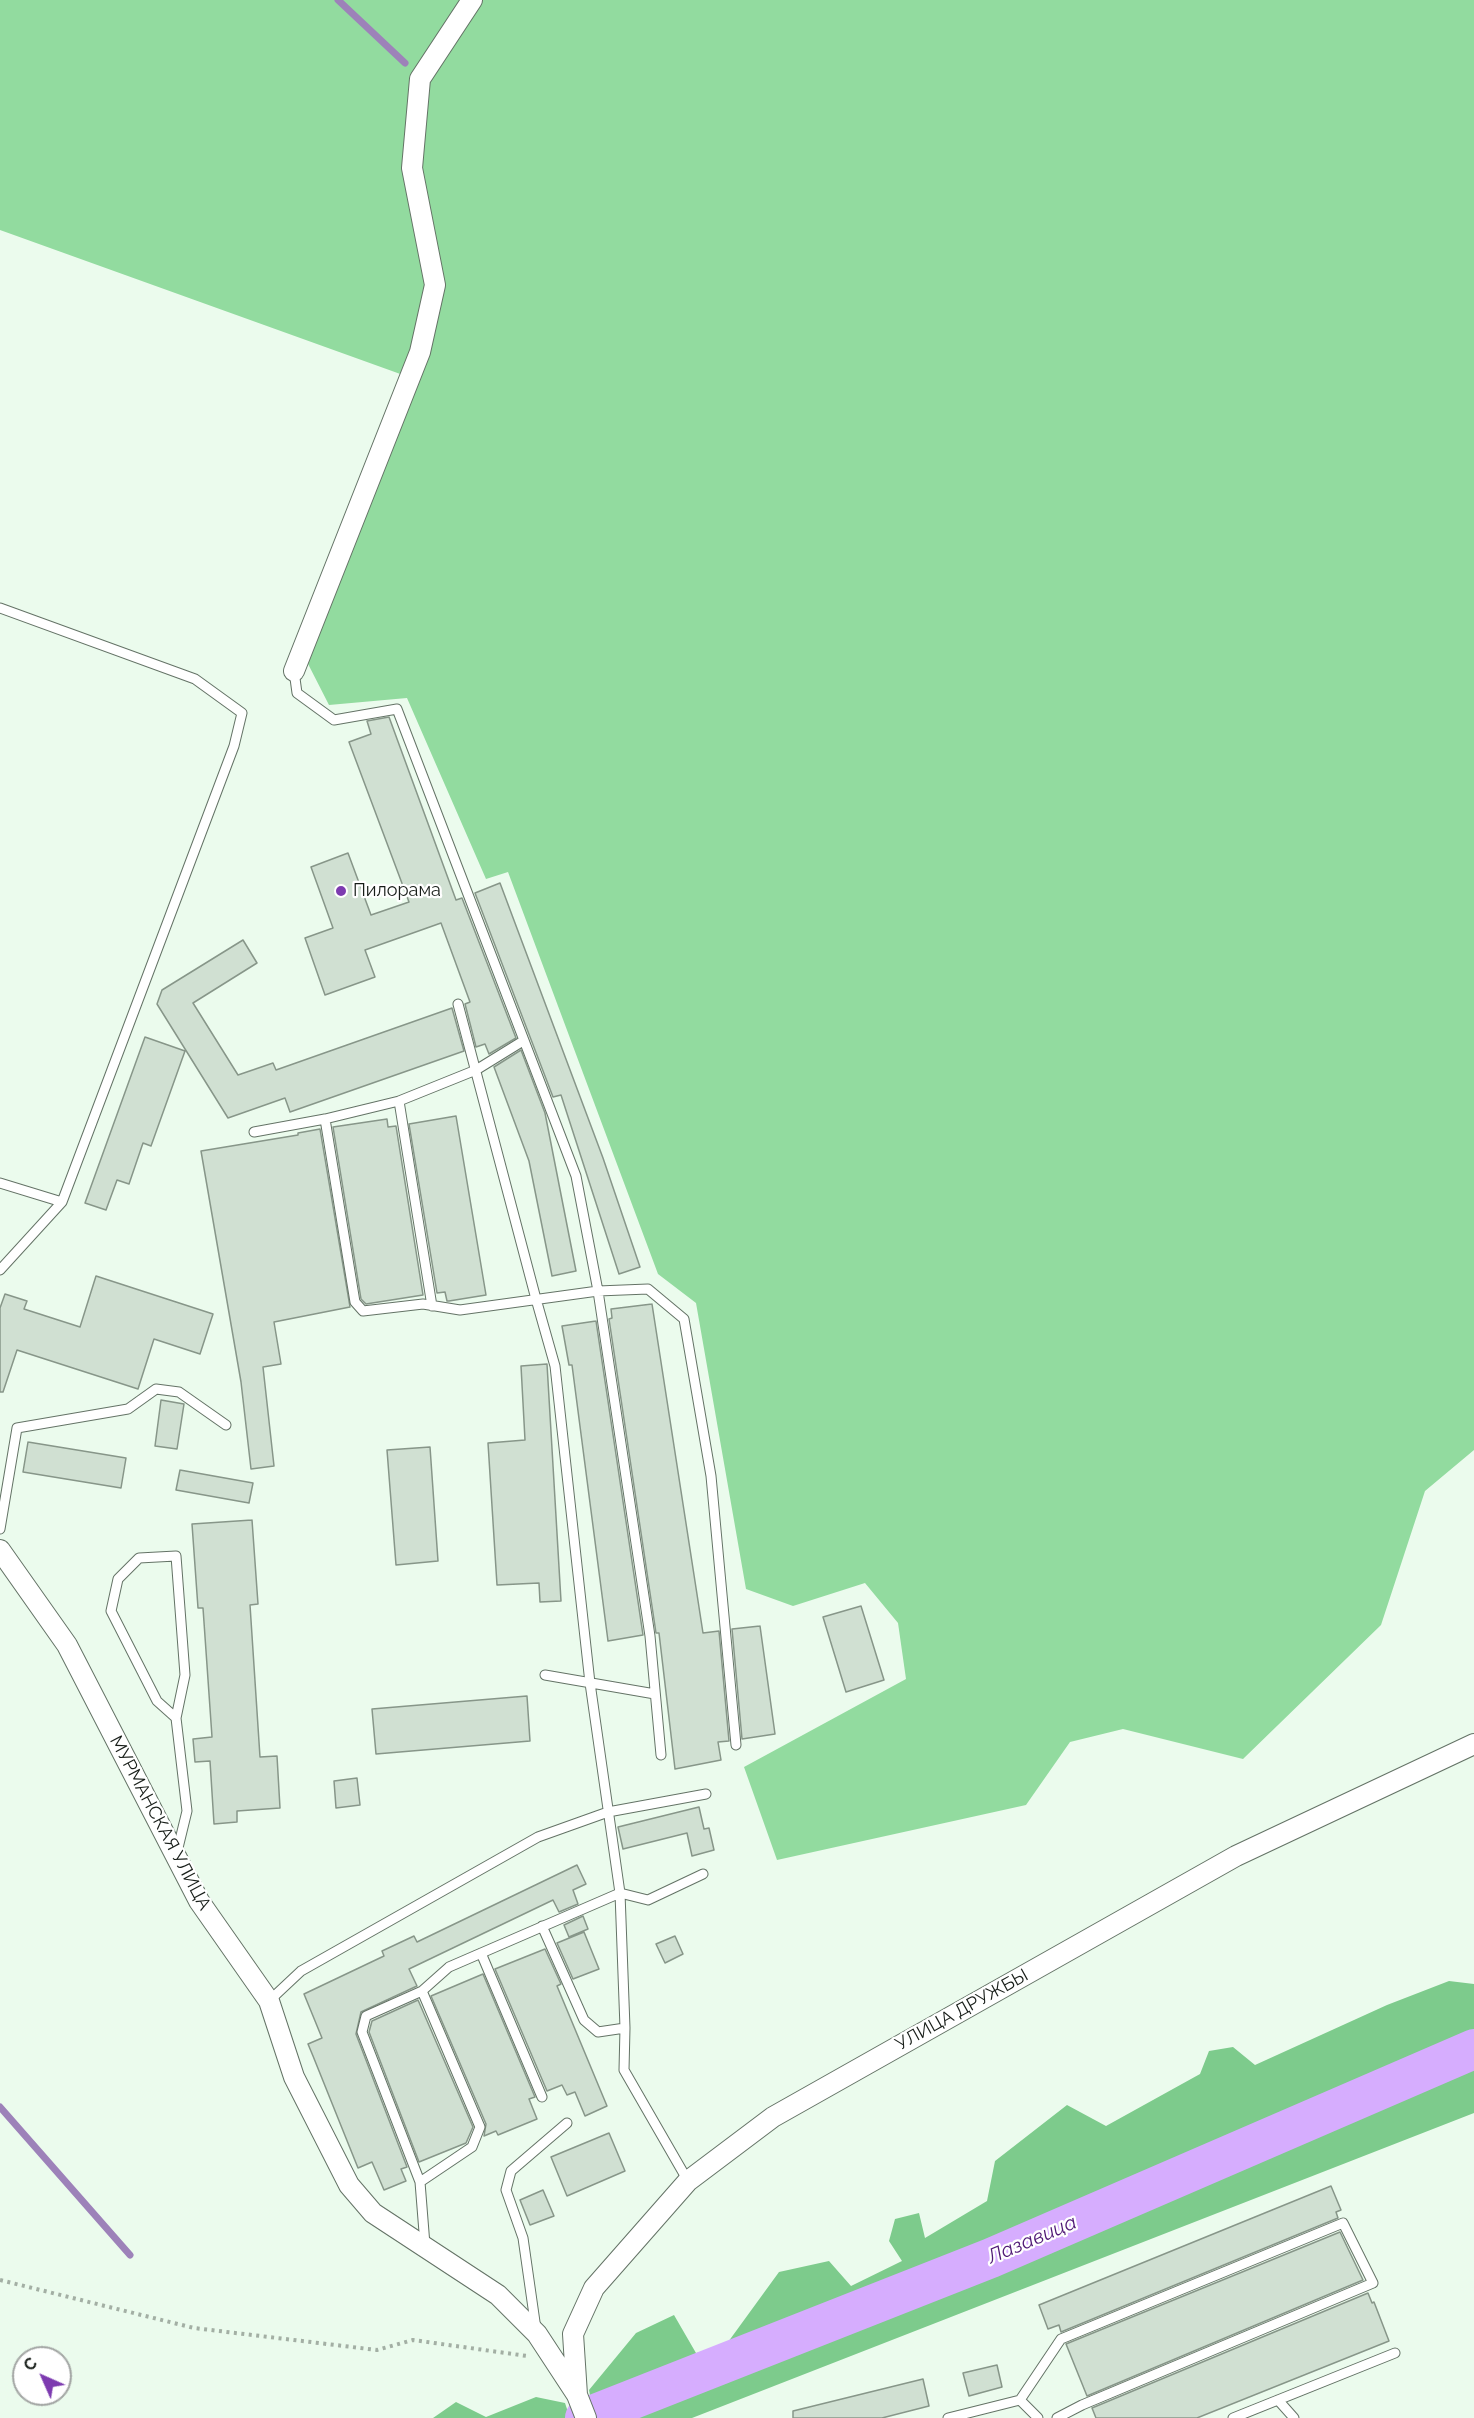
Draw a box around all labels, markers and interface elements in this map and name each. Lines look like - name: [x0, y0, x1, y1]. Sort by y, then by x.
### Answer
- place label: Пилорама: [353, 880, 441, 902]
- marker: Пилорама: [334, 884, 348, 898]
- street label: МУРМАНСКАЯ УЛИЦА: [105, 1732, 215, 1914]
- street label: УЛИЦА ДРУЖБЫ: [892, 1965, 1032, 2055]
- water label: Лазавица: [984, 2210, 1080, 2270]
- north arrow: [12, 2346, 72, 2406]
- text: С: [20, 2354, 41, 2375]

